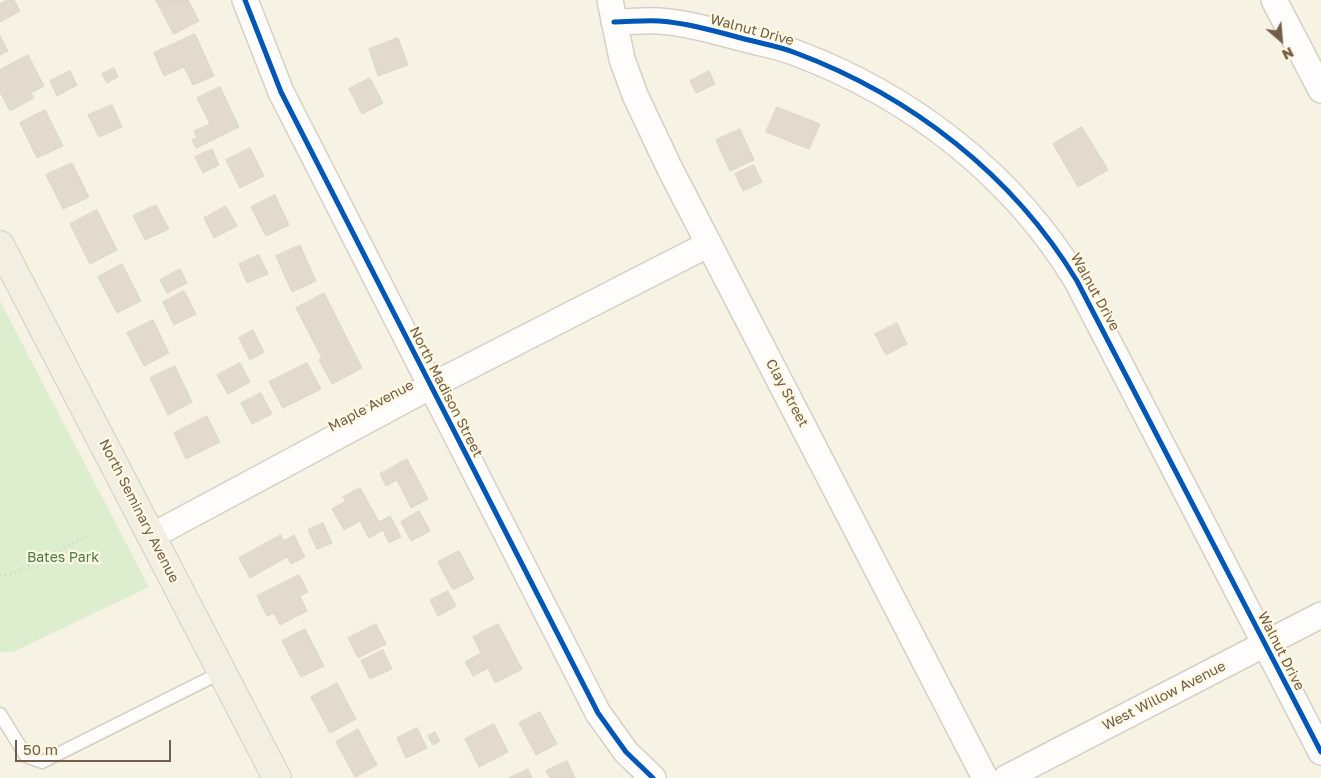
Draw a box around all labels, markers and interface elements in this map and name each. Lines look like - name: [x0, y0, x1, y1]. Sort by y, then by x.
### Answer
- street label: Walnut Drive: [708, 11, 796, 49]
- north arrow: [1256, 15, 1306, 65]
- text: N: [1279, 44, 1297, 64]
- street label: Walnut Drive: [1067, 250, 1123, 334]
- street label: North Madison Street: [406, 324, 486, 460]
- street label: Clay Street: [762, 356, 812, 430]
- street label: Maple Avenue: [326, 377, 416, 435]
- street label: North Seminary Avenue: [95, 436, 183, 586]
- park label: Bates Park: [27, 550, 99, 566]
- street label: Walnut Drive: [1254, 609, 1308, 693]
- street label: West Willow Avenue: [1100, 658, 1228, 734]
- scale bar: [18, 730, 174, 762]
- text: 50 m: [23, 740, 58, 758]

